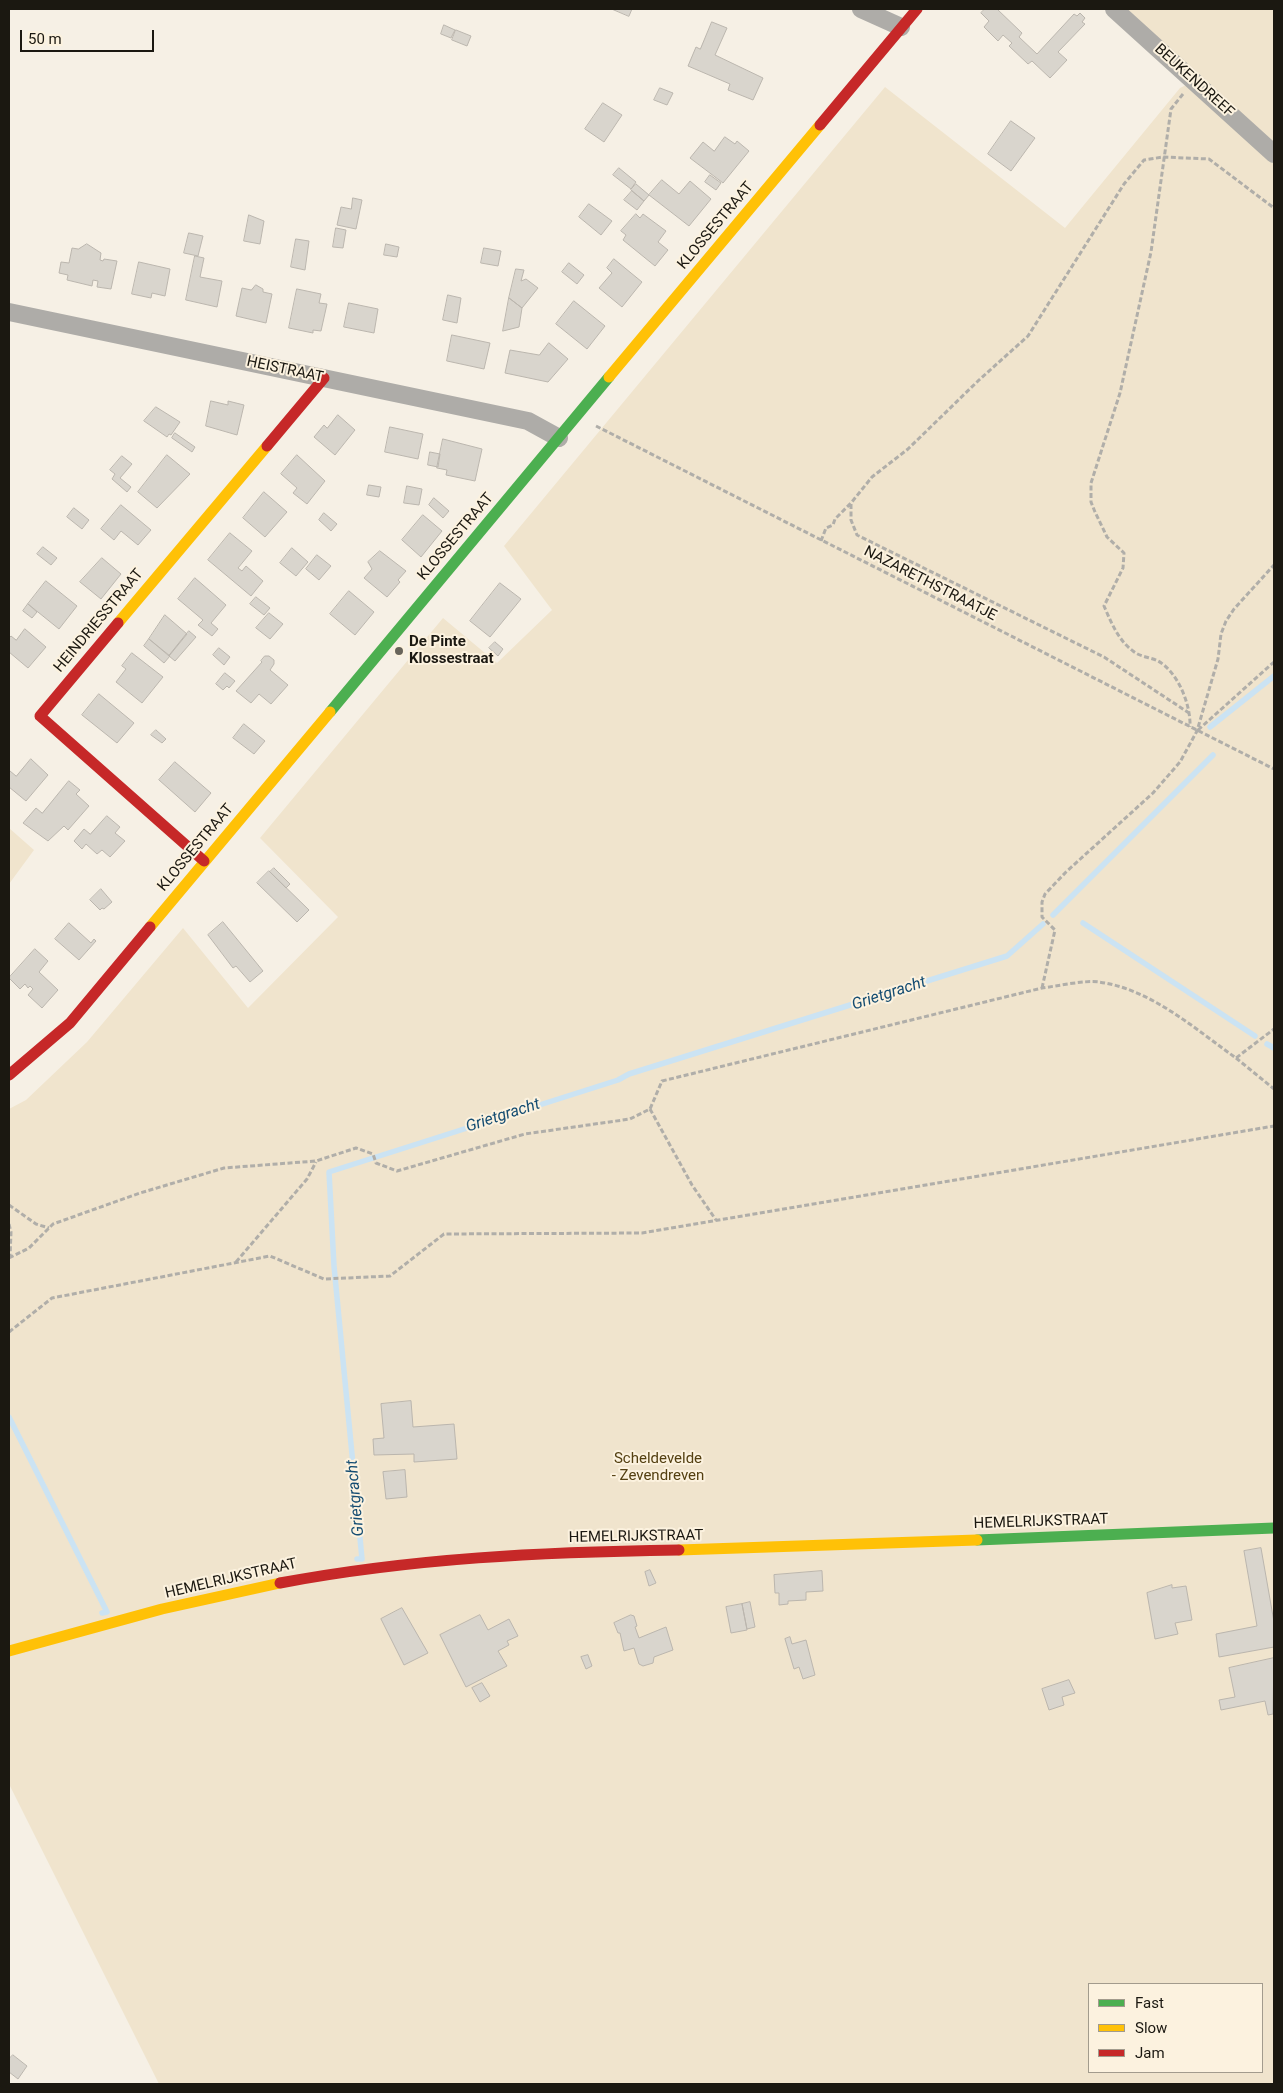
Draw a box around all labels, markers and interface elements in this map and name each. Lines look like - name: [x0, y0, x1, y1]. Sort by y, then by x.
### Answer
- scale bar: [22, 20, 156, 52]
- text: 50 m: [28, 30, 62, 48]
- street label: BEUKENDREEF: [1151, 41, 1237, 121]
- street label: KLOSSESTRAAT: [674, 179, 758, 273]
- street label: HEISTRAAT: [245, 353, 325, 387]
- street label: KLOSSESTRAAT: [414, 490, 498, 584]
- street label: NAZARETHSTRAATJE: [861, 543, 999, 625]
- street label: HEINDRIESSTRAAT: [51, 566, 147, 676]
- place label: De Pinte Klossestraat: [409, 633, 494, 668]
- marker: De Pinte Klossestraat: [393, 645, 405, 657]
- street label: KLOSSESTRAAT: [154, 801, 238, 895]
- water label: Grietgracht: [850, 973, 928, 1015]
- water label: Grietgracht: [464, 1095, 542, 1137]
- park label: Scheldevelde - Zevendreven: [612, 1450, 704, 1485]
- water label: Grietgracht: [343, 1459, 369, 1537]
- street label: HEMELRIJKSTRAAT: [973, 1511, 1109, 1533]
- street label: HEMELRIJKSTRAAT: [569, 1527, 703, 1547]
- street label: HEMELRIJKSTRAAT: [163, 1555, 299, 1603]
- legend: [1088, 1983, 1263, 2073]
- text: Fast: [1135, 1994, 1164, 2012]
- text: Slow: [1135, 2019, 1167, 2037]
- text: Jam: [1135, 2044, 1165, 2062]

